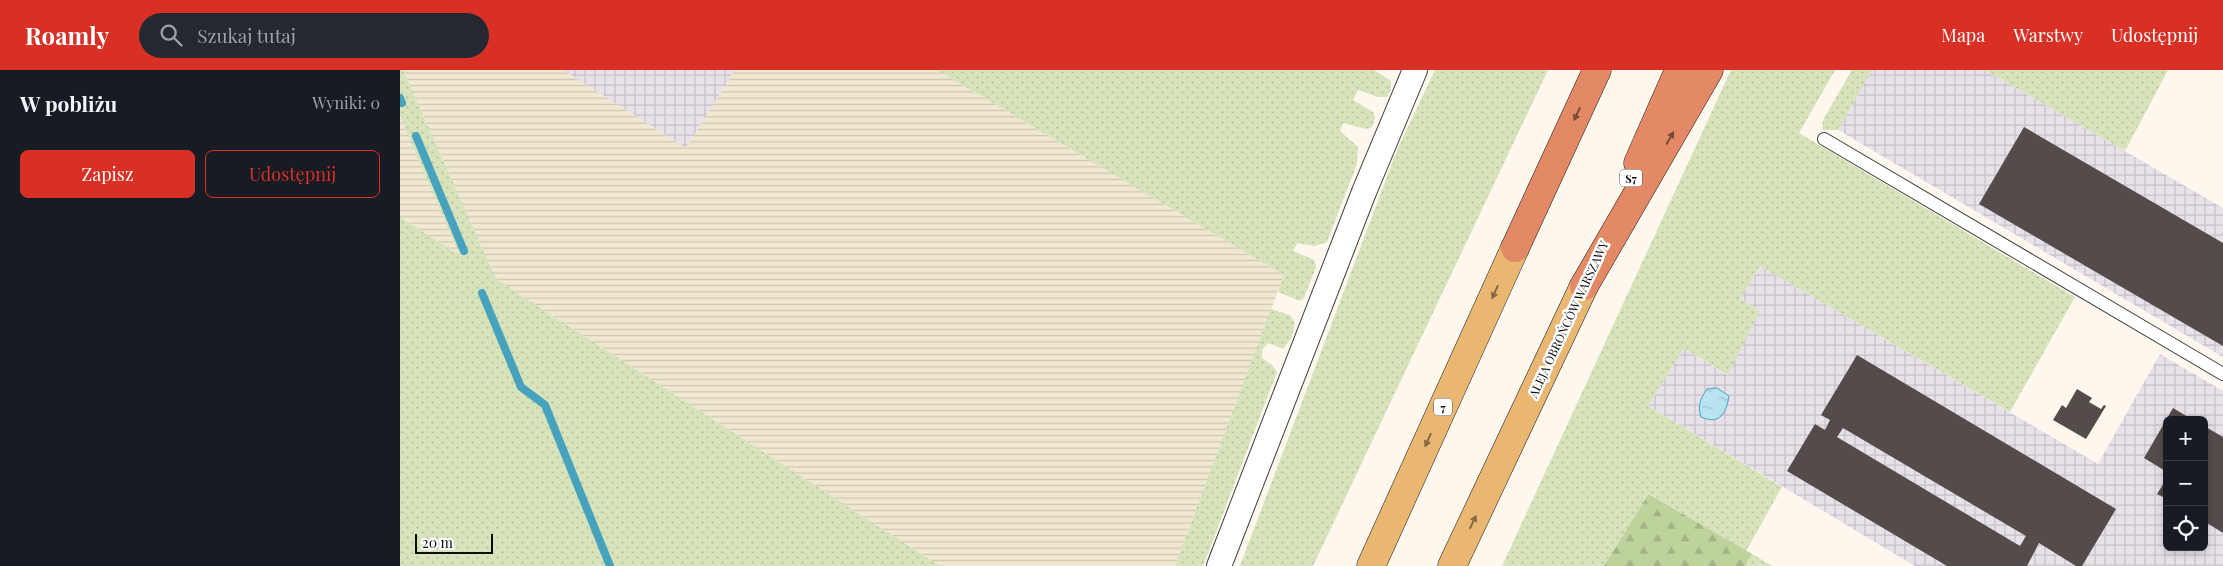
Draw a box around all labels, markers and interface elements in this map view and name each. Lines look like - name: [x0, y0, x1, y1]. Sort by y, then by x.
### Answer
- search box: [139, 13, 489, 58]
- text: Roamly: [25, 19, 109, 51]
- icon: search: [157, 21, 185, 49]
- text: Szukaj tutaj: [197, 22, 296, 48]
- text: Mapa: [1941, 23, 1985, 47]
- text: Warstwy: [2013, 23, 2083, 47]
- text: Udostępnij: [2111, 23, 2198, 47]
- text: W pobliżu: [20, 89, 117, 117]
- text: Wyniki: 0: [312, 92, 380, 113]
- one-way arrow: [1572, 107, 1580, 121]
- one-way arrow: [1666, 130, 1674, 145]
- button: Zapisz: [20, 150, 195, 198]
- button: Udostępnij: [205, 150, 380, 198]
- road number: S7: [1620, 170, 1642, 186]
- street label: ALEJA OBROŃCÓW WARSZAWY: [1524, 237, 1612, 401]
- one-way arrow: [1490, 285, 1498, 299]
- road number: 7: [1434, 398, 1452, 416]
- map controls: [2163, 416, 2208, 551]
- button: +: [2163, 416, 2208, 461]
- one-way arrow: [1424, 433, 1432, 447]
- button: −: [2163, 461, 2208, 506]
- button: locate: [2163, 506, 2208, 551]
- one-way arrow: [1469, 515, 1477, 529]
- scale bar: [415, 531, 492, 554]
- text: 20 m: [422, 533, 453, 552]

